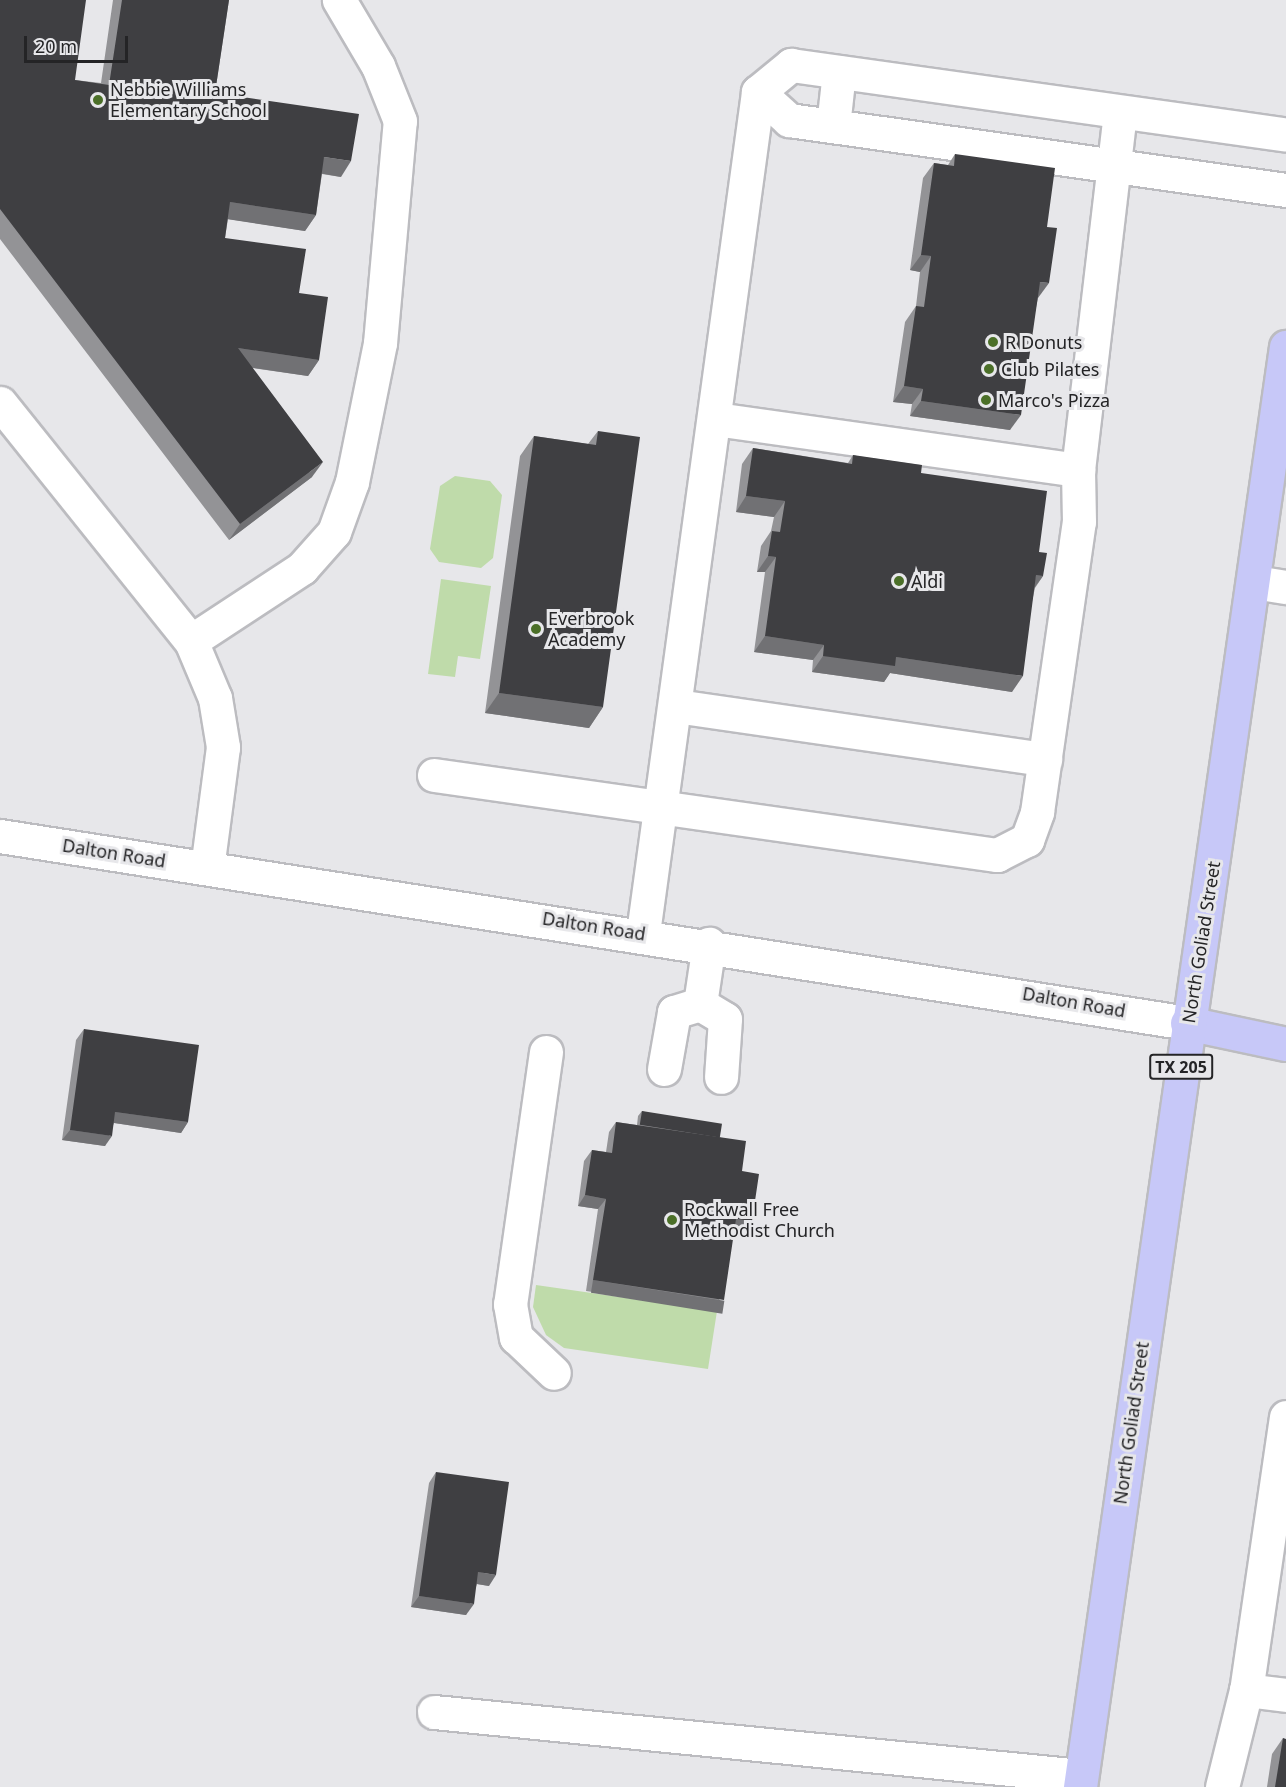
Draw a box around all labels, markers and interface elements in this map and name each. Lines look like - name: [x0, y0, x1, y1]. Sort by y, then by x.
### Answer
- scale bar: [27, 24, 130, 62]
- text: 20 m: [35, 34, 77, 58]
- place label: Nebbie Williams Elementary School: [110, 79, 267, 122]
- marker: Nebbie Williams Elementary School: [91, 93, 105, 107]
- place label: R Donuts: [1005, 331, 1082, 353]
- marker: R Donuts: [986, 335, 1000, 349]
- place label: Club Pilates: [1001, 358, 1099, 380]
- marker: Club Pilates: [982, 362, 996, 376]
- place label: Marco's Pizza: [998, 389, 1110, 411]
- marker: Marco's Pizza: [979, 393, 993, 407]
- place label: Aldi: [911, 570, 943, 592]
- marker: Aldi: [892, 574, 906, 588]
- place label: Everbrook Academy: [548, 608, 634, 650]
- marker: Everbrook Academy: [529, 622, 543, 636]
- street label: Dalton Road: [61, 834, 167, 872]
- street label: North Goliad Street: [1178, 859, 1224, 1025]
- street label: Dalton Road: [541, 907, 647, 945]
- street label: Dalton Road: [1021, 982, 1127, 1022]
- road number: TX 205: [1148, 1054, 1214, 1080]
- place label: Rockwall Free Methodist Church: [684, 1199, 835, 1242]
- marker: Rockwall Free Methodist Church: [665, 1213, 679, 1227]
- street label: North Goliad Street: [1109, 1340, 1153, 1506]

